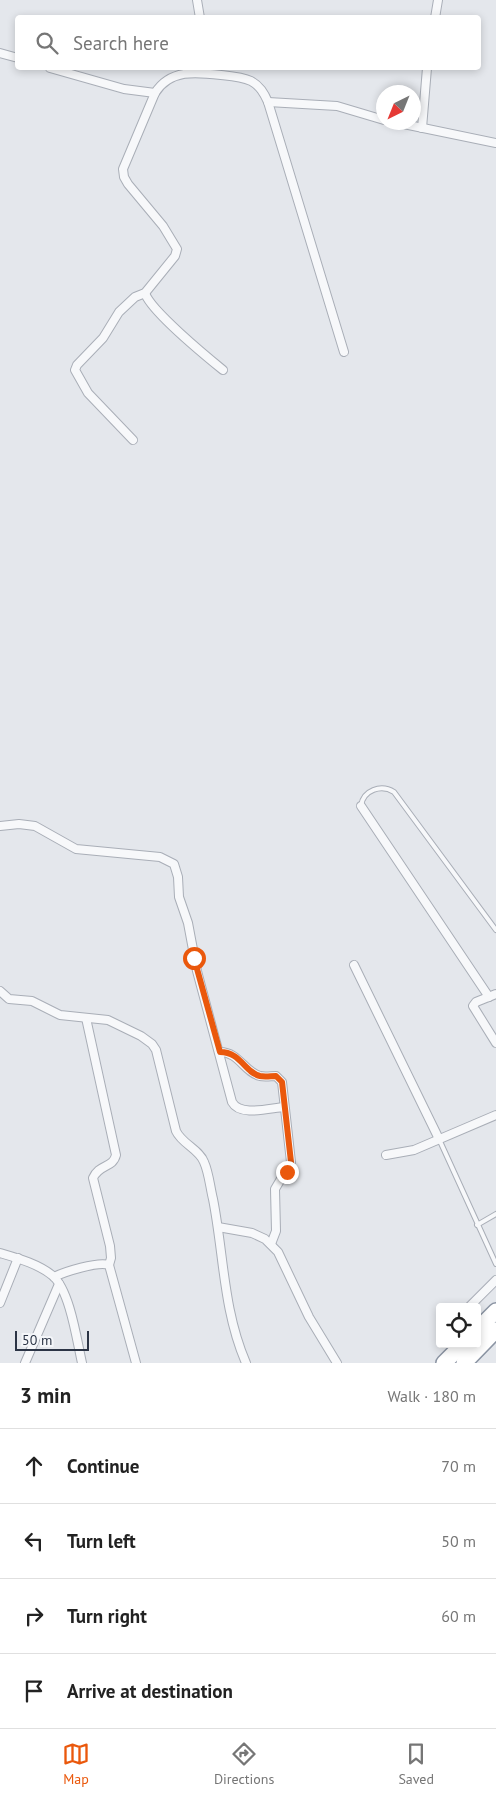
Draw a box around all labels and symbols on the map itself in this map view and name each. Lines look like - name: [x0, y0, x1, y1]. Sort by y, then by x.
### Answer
- north arrow: [376, 85, 421, 130]
- route start: [183, 947, 206, 970]
- route end: [276, 1161, 299, 1184]
- scale bar: [15, 1328, 89, 1351]

